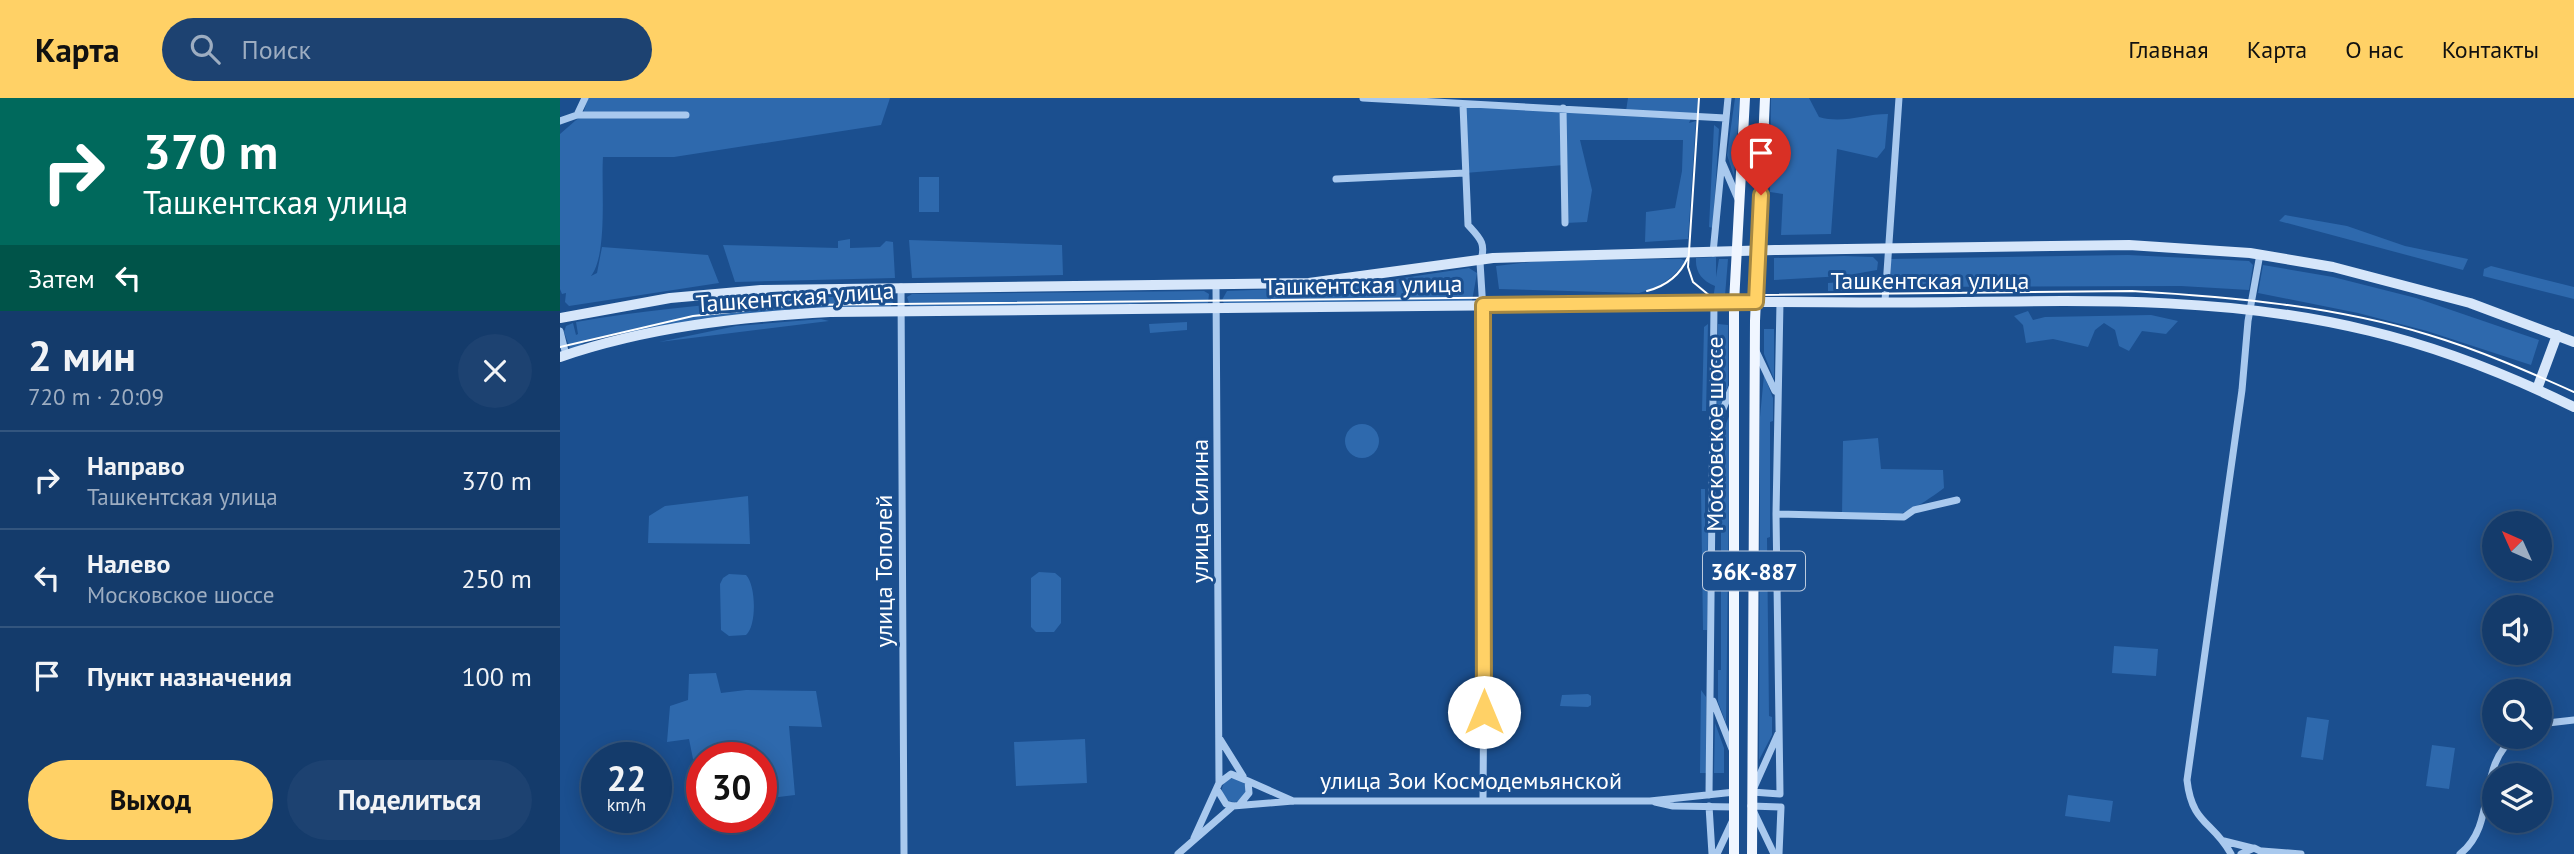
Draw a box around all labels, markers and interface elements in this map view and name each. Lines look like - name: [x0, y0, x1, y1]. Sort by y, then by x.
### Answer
- search box: [162, 18, 652, 81]
- text: Карта: [35, 28, 120, 71]
- icon: search: [186, 30, 224, 68]
- text: Поиск: [242, 33, 311, 66]
- text: Главная: [2128, 34, 2209, 65]
- text: Карта: [2247, 34, 2307, 65]
- text: О нас: [2345, 34, 2404, 65]
- text: Контакты: [2442, 34, 2539, 65]
- text: 370 m: [143, 119, 278, 183]
- pin: [1731, 123, 1791, 195]
- icon: right: [28, 126, 119, 217]
- icon: arrive: [1742, 134, 1780, 172]
- text: Ташкентская улица: [143, 181, 408, 223]
- icon: left: [109, 259, 147, 297]
- text: Затем: [28, 262, 95, 295]
- street label: Ташкентская улица: [1831, 265, 2029, 296]
- street label: Ташкентская улица: [1263, 268, 1463, 302]
- street label: Ташкентская улица: [695, 275, 895, 319]
- text: 2 мин: [28, 328, 136, 383]
- button: close: [458, 334, 532, 408]
- street label: Московское шоссе: [1699, 336, 1730, 532]
- text: 720 m · 20:09: [28, 382, 164, 411]
- street label: улица Силина: [1184, 439, 1215, 583]
- text: Направо: [87, 449, 185, 482]
- icon: right: [28, 461, 66, 499]
- text: 370 m: [461, 464, 532, 497]
- text: Ташкентская улица: [87, 482, 278, 511]
- street label: улица Тополей: [868, 495, 899, 647]
- north arrow: [2482, 511, 2552, 581]
- map controls: [2482, 511, 2552, 833]
- text: Налево: [87, 547, 171, 580]
- road number: 36К-887: [1703, 551, 1805, 590]
- icon: left: [28, 559, 66, 597]
- text: 250 m: [461, 562, 532, 595]
- text: Московское шоссе: [87, 580, 274, 609]
- button: sound: [2482, 595, 2552, 665]
- icon: arrive: [28, 657, 66, 695]
- text: Пункт назначения: [87, 660, 292, 693]
- text: 100 m: [461, 660, 532, 693]
- position arrow: [1447, 675, 1521, 749]
- button: search: [2482, 679, 2552, 749]
- speed limit sign: 30: [686, 742, 777, 833]
- text: 22: [607, 755, 646, 801]
- button: Выход: [28, 760, 273, 840]
- button: Поделиться: [287, 760, 532, 840]
- button: layers: [2482, 763, 2552, 833]
- street label: улица Зои Космодемьянской: [1320, 765, 1622, 796]
- text: km/h: [607, 793, 646, 816]

